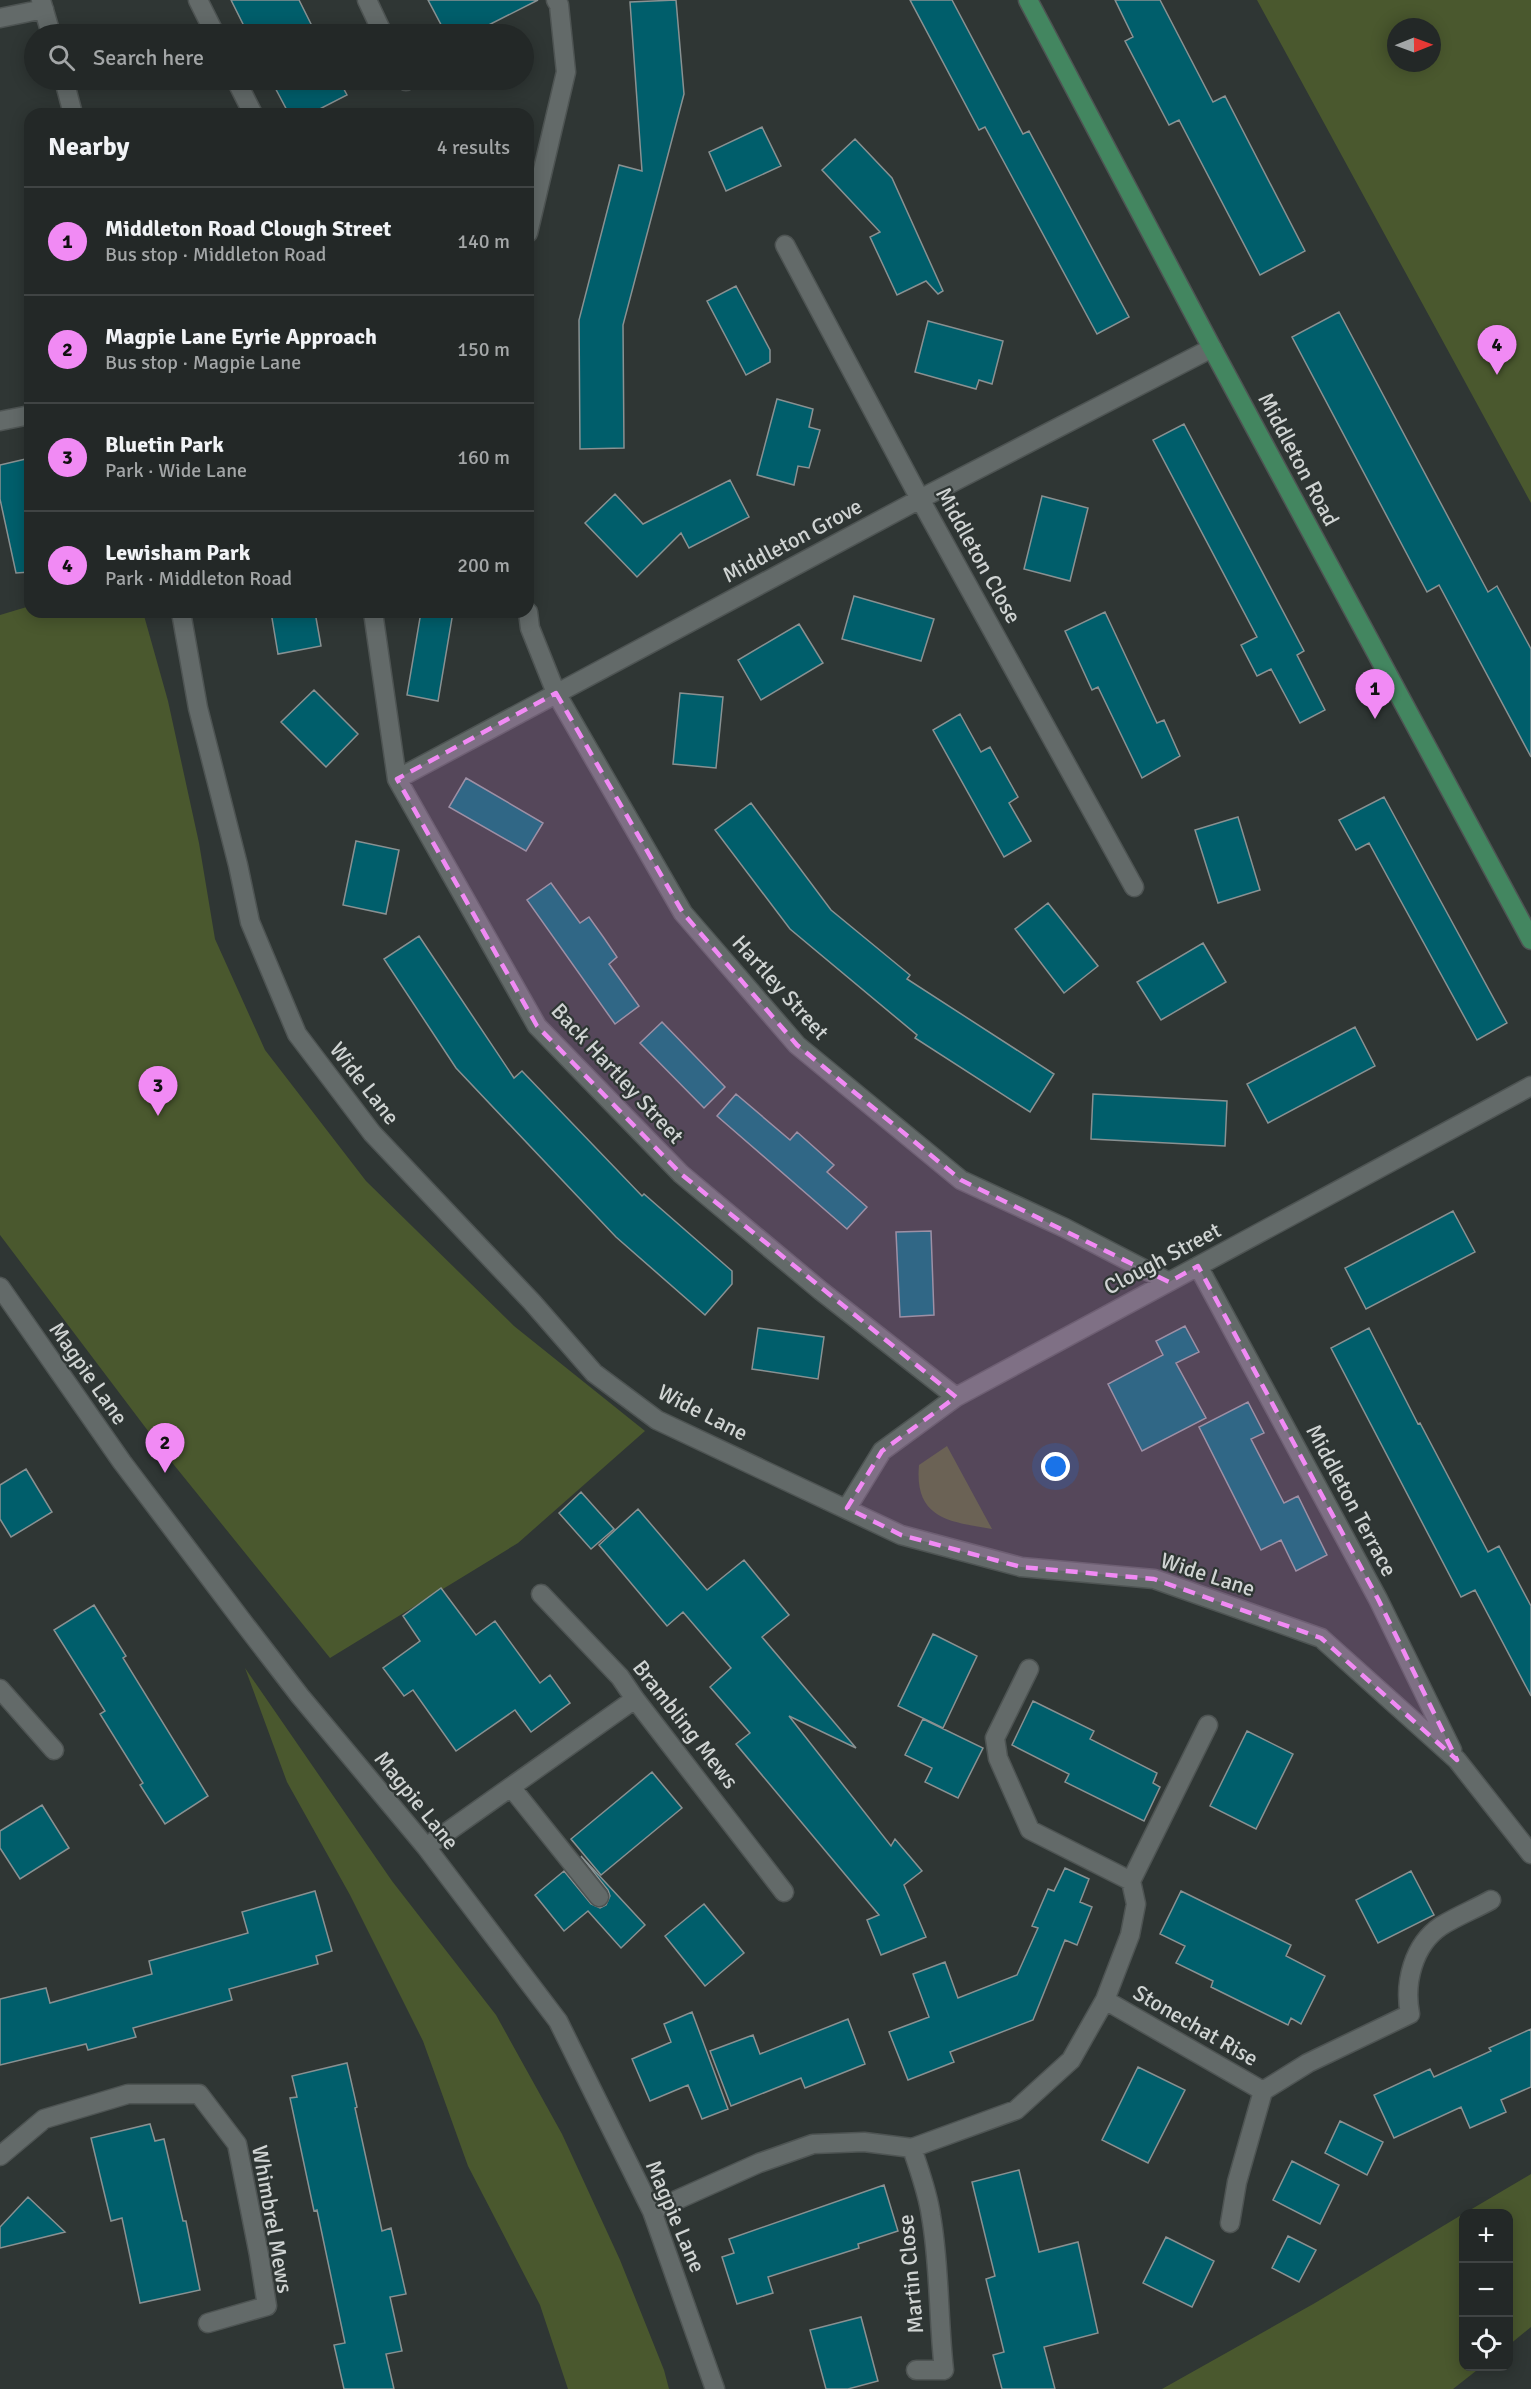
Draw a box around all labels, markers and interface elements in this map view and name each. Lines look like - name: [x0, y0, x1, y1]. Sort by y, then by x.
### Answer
- north arrow: [1387, 18, 1441, 72]
- search box: [24, 24, 534, 90]
- icon: search: [45, 41, 78, 74]
- text: Search here: [93, 44, 204, 71]
- text: Nearby: [48, 131, 129, 163]
- text: 4 results: [437, 135, 510, 160]
- text: Middleton Road Clough Street: [105, 215, 391, 242]
- text: 1: [62, 229, 73, 254]
- text: 140 m: [457, 229, 510, 254]
- text: Bus stop · Middleton Road: [105, 242, 326, 267]
- text: Magpie Lane Eyrie Approach: [105, 323, 377, 350]
- pin: 4: [1478, 326, 1516, 375]
- text: 2: [62, 337, 73, 362]
- text: 150 m: [457, 337, 510, 362]
- text: Bus stop · Magpie Lane: [105, 350, 301, 375]
- street label: Middleton Road: [1252, 388, 1345, 531]
- text: Bluetin Park: [105, 431, 224, 458]
- text: 3: [62, 445, 73, 470]
- text: 160 m: [457, 445, 510, 470]
- text: Park · Wide Lane: [105, 458, 247, 483]
- street label: Middleton Close: [930, 482, 1027, 628]
- street label: Middleton Grove: [718, 492, 866, 588]
- text: Lewisham Park: [105, 539, 250, 566]
- text: 4: [62, 553, 73, 578]
- text: 200 m: [457, 553, 510, 578]
- text: Park · Middleton Road: [105, 566, 292, 591]
- pin: 1: [1356, 670, 1394, 719]
- street label: Hartley Street: [727, 929, 835, 1046]
- street label: Back Hartley Street: [546, 997, 690, 1149]
- street label: Wide Lane: [324, 1037, 405, 1130]
- pin: 3: [138, 1066, 178, 1116]
- street label: Clough Street: [1099, 1216, 1226, 1301]
- street label: Magpie Lane: [43, 1317, 134, 1430]
- street label: Wide Lane: [653, 1378, 752, 1447]
- street label: Middleton Terrace: [1300, 1420, 1403, 1581]
- pin: 2: [146, 1424, 184, 1473]
- your location: [1041, 1452, 1070, 1481]
- street label: Wide Lane: [1157, 1547, 1258, 1602]
- street label: Brambling Mews: [627, 1655, 744, 1794]
- street label: Magpie Lane: [369, 1745, 465, 1855]
- street label: Stonechat Rise: [1128, 1979, 1263, 2072]
- street label: Whimbrel Mews: [246, 2143, 299, 2295]
- street label: Magpie Lane: [640, 2156, 711, 2276]
- map controls: [1459, 2209, 1513, 2371]
- button: +: [1459, 2209, 1513, 2263]
- street label: Martin Close: [892, 2213, 929, 2335]
- button: −: [1459, 2263, 1513, 2317]
- button: locate: [1459, 2317, 1513, 2371]

